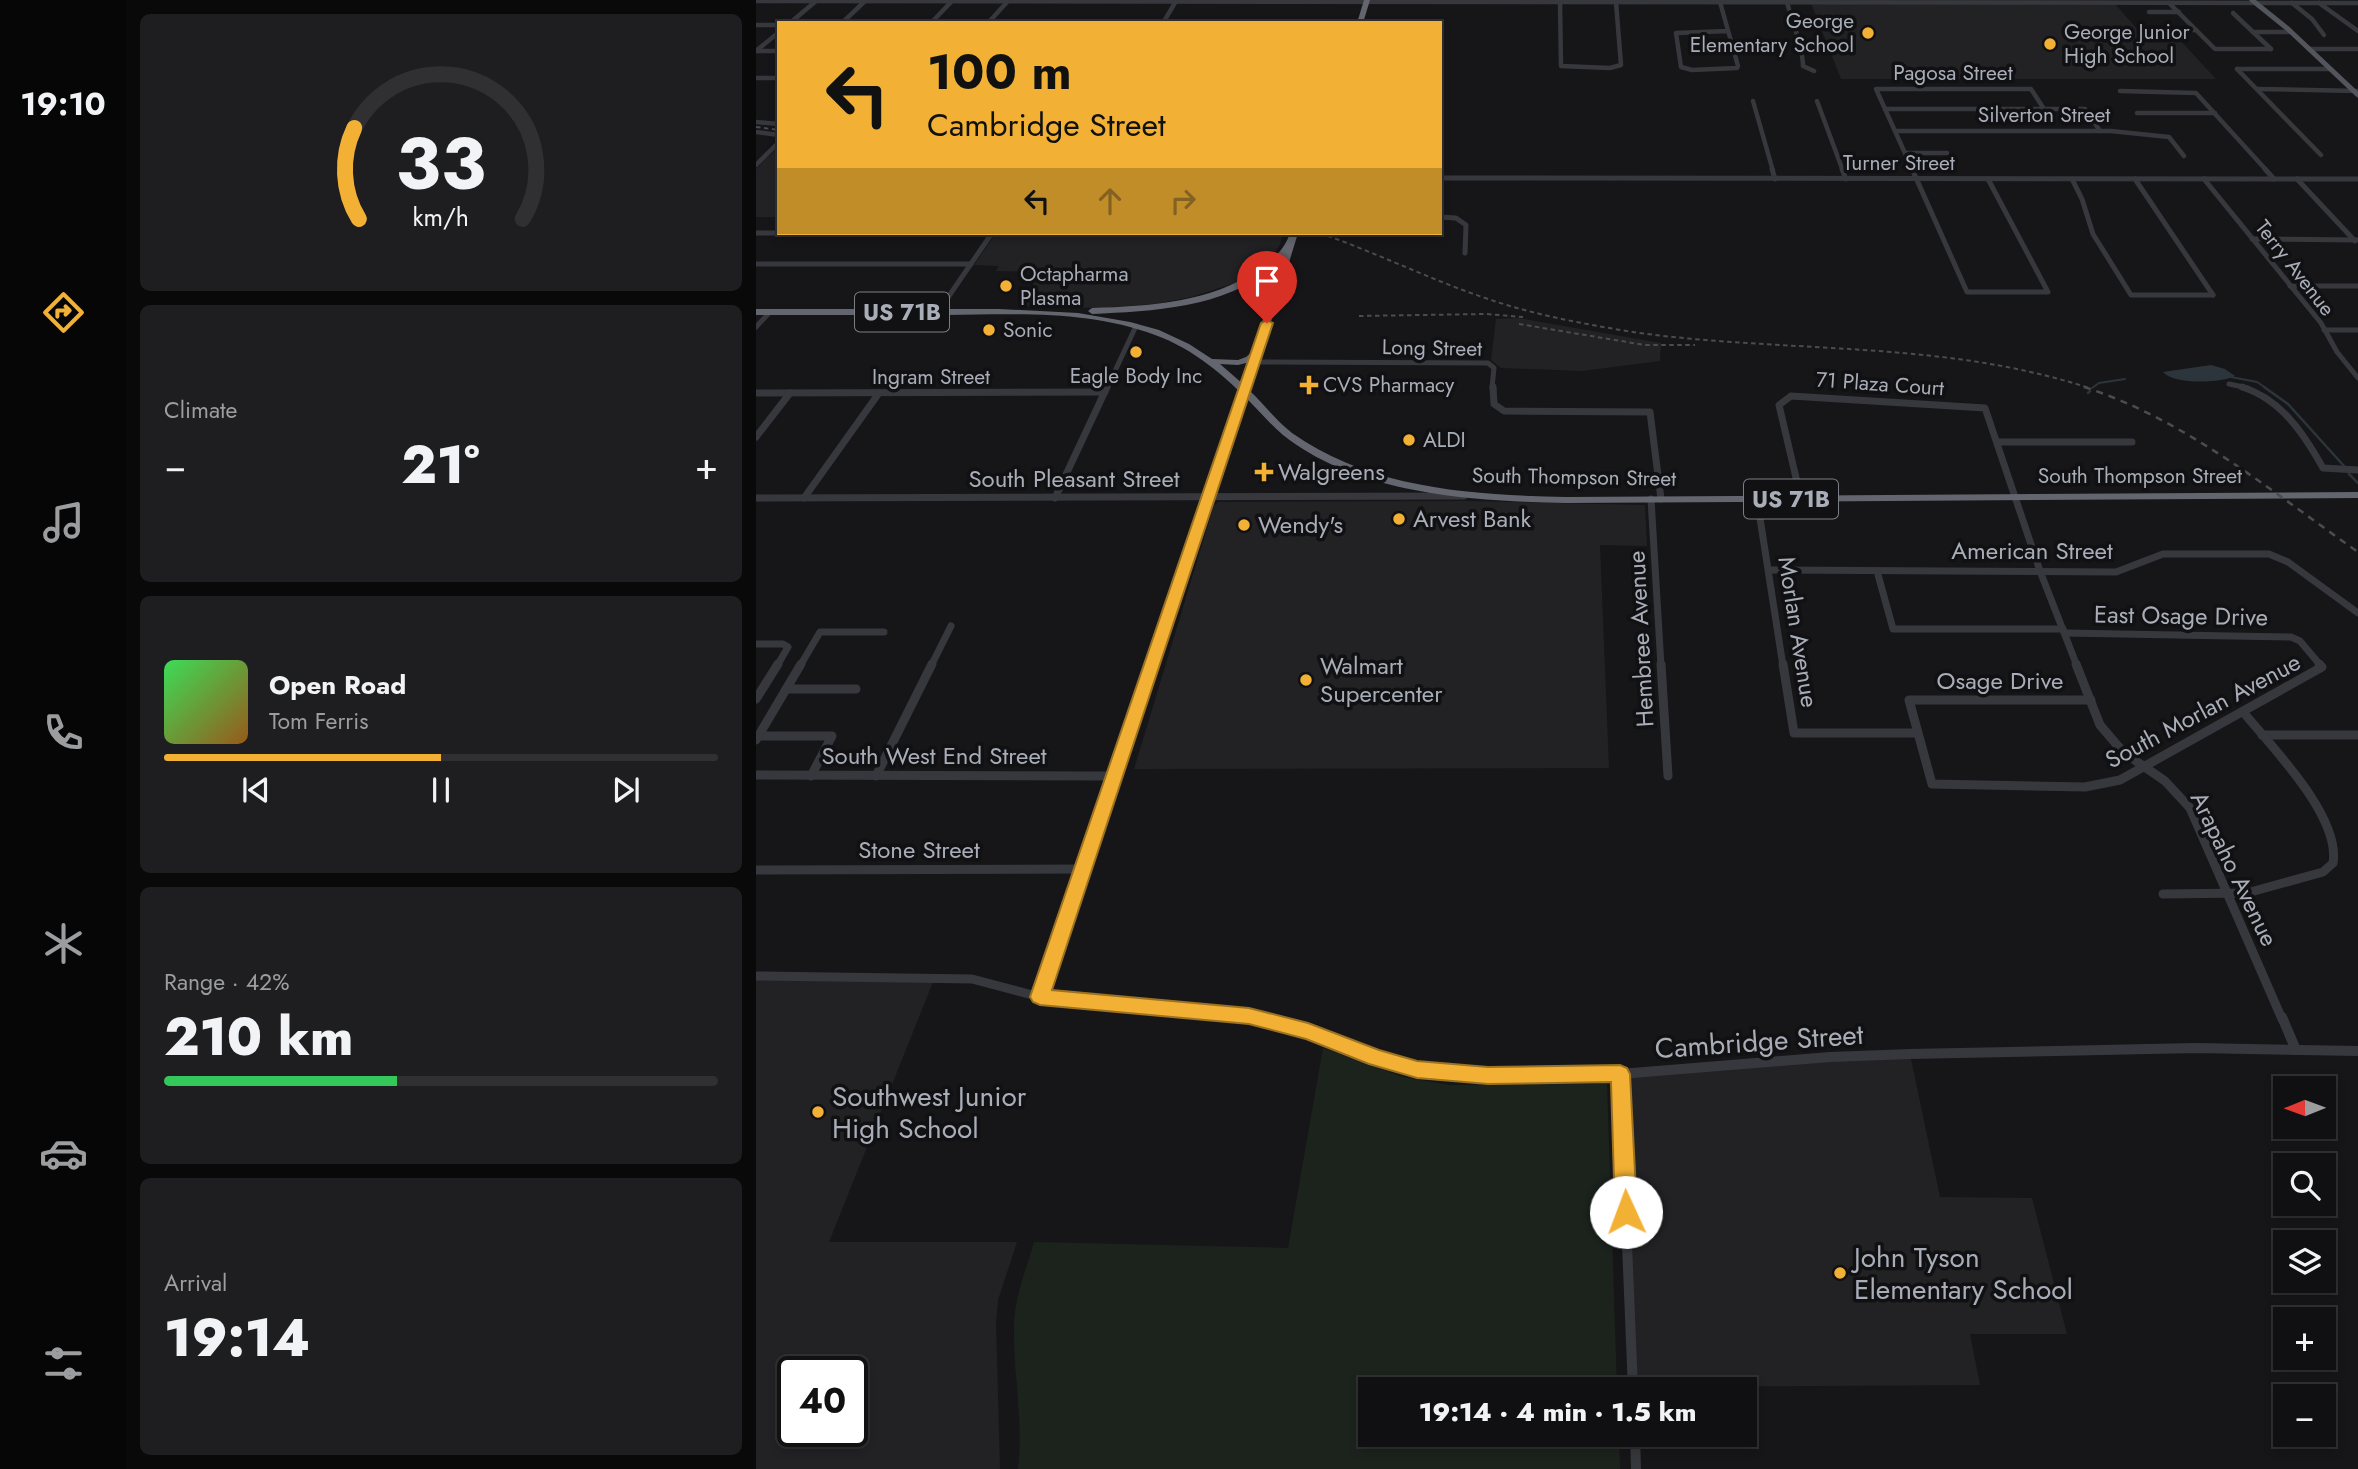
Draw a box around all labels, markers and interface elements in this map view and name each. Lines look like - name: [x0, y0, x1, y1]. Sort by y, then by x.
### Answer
- place label: George Elementary School: [1690, 6, 1854, 60]
- place label: George Junior High School: [2064, 17, 2191, 71]
- marker: George Elementary School: [1860, 25, 1876, 41]
- marker: George Junior High School: [2042, 36, 2058, 52]
- text: 100 m: [927, 37, 1072, 107]
- icon: left: [812, 49, 903, 140]
- street label: Pagosa Street: [1893, 58, 2013, 88]
- text: 19:10: [20, 81, 106, 127]
- street label: Silverton Street: [1978, 100, 2110, 130]
- text: Cambridge Street: [927, 102, 1166, 148]
- text: 33: [396, 111, 486, 216]
- street label: Turner Street: [1843, 148, 1955, 178]
- icon: left: [1018, 182, 1056, 220]
- icon: ahead: [1091, 182, 1129, 220]
- icon: right: [1164, 182, 1202, 220]
- text: km/h: [413, 198, 469, 234]
- street label: Terry Avenue: [2248, 214, 2342, 322]
- pin: [1237, 251, 1297, 323]
- place label: Octapharma Plasma: [1020, 259, 1129, 313]
- icon: arrive: [1248, 262, 1286, 300]
- marker: Octapharma Plasma: [998, 278, 1014, 294]
- icon: directions: [39, 288, 88, 337]
- road number: US 71B: [855, 292, 949, 332]
- place label: Sonic: [1003, 315, 1053, 345]
- marker: Sonic: [981, 322, 997, 338]
- street label: Long Street: [1382, 332, 1482, 364]
- marker: Eagle Body Inc: [1128, 344, 1144, 360]
- place label: Eagle Body Inc: [1070, 361, 1202, 391]
- street label: Ingram Street: [872, 362, 990, 392]
- street label: 71 Plaza Court: [1815, 365, 1945, 403]
- place label: CVS Pharmacy: [1323, 370, 1455, 400]
- marker: CVS Pharmacy: [1301, 377, 1317, 393]
- text: Climate: [164, 393, 237, 427]
- place label: ALDI: [1423, 425, 1466, 455]
- text: 21°: [401, 427, 480, 503]
- marker: ALDI: [1401, 432, 1417, 448]
- text: −: [164, 438, 186, 493]
- text: +: [695, 438, 718, 493]
- place label: Walgreens: [1278, 454, 1385, 489]
- street label: South Thompson Street: [1472, 460, 1676, 494]
- street label: South Pleasant Street: [968, 461, 1180, 496]
- street label: South Thompson Street: [2038, 461, 2242, 491]
- marker: Walgreens: [1256, 464, 1272, 480]
- road number: US 71B: [1744, 480, 1838, 519]
- icon: music: [39, 498, 88, 547]
- place label: Arvest Bank: [1413, 501, 1532, 536]
- place label: Wendy's: [1258, 507, 1343, 542]
- marker: Arvest Bank: [1391, 511, 1407, 527]
- marker: Wendy's: [1236, 517, 1252, 533]
- street label: American Street: [1951, 533, 2113, 568]
- street label: Hembree Avenue: [1618, 550, 1663, 728]
- street label: Morlan Avenue: [1769, 554, 1828, 710]
- street label: East Osage Drive: [2094, 596, 2268, 635]
- street label: South Morlan Avenue: [2099, 644, 2307, 777]
- place label: Walmart Supercenter: [1320, 648, 1443, 711]
- street label: Osage Drive: [1937, 663, 2063, 698]
- text: Open Road: [269, 666, 406, 704]
- marker: Walmart Supercenter: [1298, 672, 1314, 688]
- text: Tom Ferris: [269, 704, 368, 738]
- icon: phone: [39, 708, 88, 757]
- street label: South West End Street: [821, 738, 1047, 773]
- icon: previous: [237, 771, 275, 809]
- icon: pause: [422, 771, 460, 809]
- icon: next: [607, 771, 645, 809]
- street label: Arapaho Avenue: [2182, 785, 2287, 952]
- street label: Stone Street: [858, 832, 980, 867]
- icon: climate: [39, 919, 88, 968]
- text: Range · 42%: [164, 965, 289, 999]
- text: 210 km: [164, 999, 353, 1075]
- street label: Cambridge Street: [1653, 1014, 1865, 1069]
- place label: Southwest Junior High School: [832, 1076, 1027, 1149]
- north arrow: [2273, 1076, 2336, 1139]
- map controls: [2273, 1076, 2336, 1447]
- marker: Southwest Junior High School: [810, 1104, 826, 1120]
- icon: car: [39, 1129, 88, 1178]
- button: search: [2273, 1153, 2336, 1216]
- position arrow: [1589, 1175, 1663, 1249]
- button: layers: [2273, 1230, 2336, 1293]
- place label: John Tyson Elementary School: [1850, 1237, 2073, 1310]
- marker: John Tyson Elementary School: [1832, 1265, 1848, 1281]
- text: Arrival: [164, 1266, 227, 1300]
- text: 19:14: [164, 1300, 310, 1376]
- button: +: [2273, 1307, 2336, 1370]
- icon: filters: [39, 1339, 88, 1388]
- speed limit sign: 40: [777, 1356, 868, 1447]
- button: −: [2273, 1384, 2336, 1447]
- text: 19:14 · 4 min · 1.5 km: [1419, 1393, 1696, 1431]

